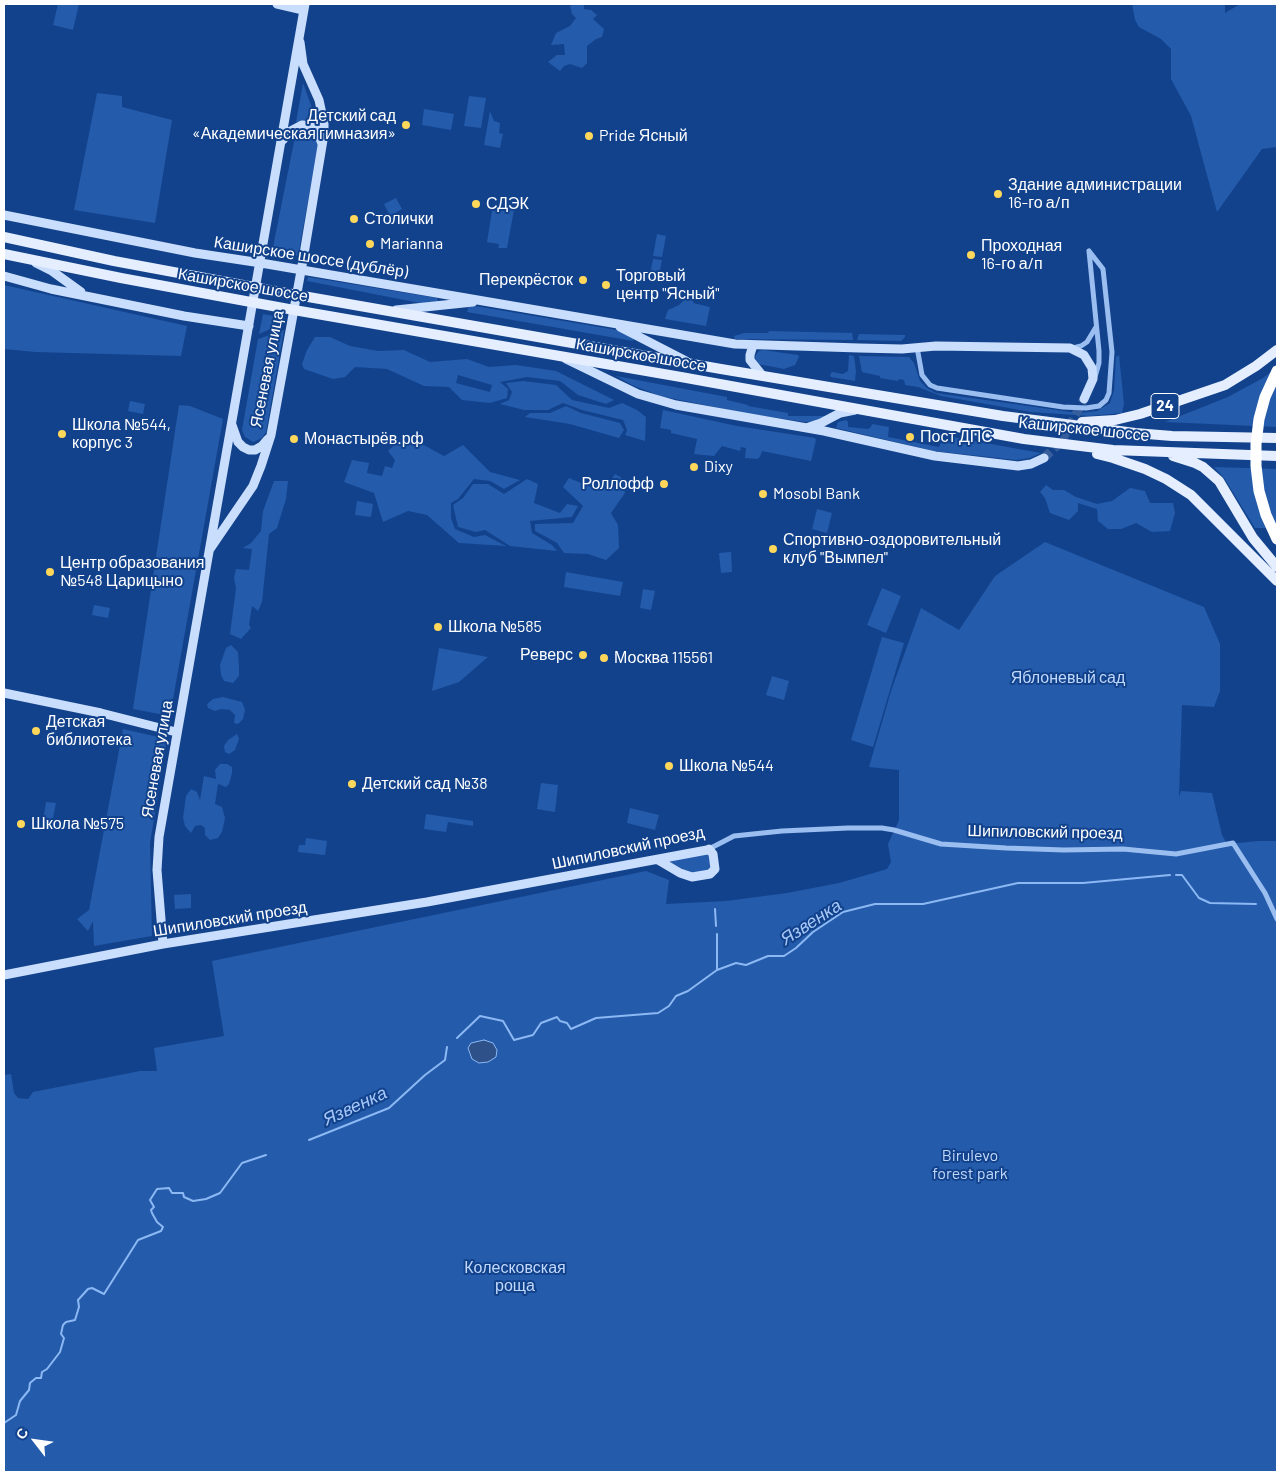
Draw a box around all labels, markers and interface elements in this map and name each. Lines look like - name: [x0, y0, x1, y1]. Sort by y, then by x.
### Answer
- place label: Детский сад «Академическая гимназия»: [192, 106, 396, 144]
- marker: Детский сад «Академическая гимназия»: [400, 119, 412, 131]
- place label: Pride Ясный: [599, 126, 688, 146]
- marker: Pride Ясный: [583, 130, 595, 142]
- place label: Здание администрации 16-го а/п: [1008, 175, 1182, 213]
- marker: Здание администрации 16-го а/п: [992, 188, 1004, 200]
- place label: СДЭК: [486, 194, 529, 214]
- marker: СДЭК: [470, 198, 482, 210]
- place label: Столички: [364, 209, 434, 229]
- marker: Столички: [348, 213, 360, 225]
- street label: Каширское шоссе (дублёр): [213, 232, 409, 282]
- place label: Marianna: [380, 234, 443, 254]
- place label: Проходная 16-го а/п: [981, 236, 1062, 274]
- marker: Marianna: [364, 238, 376, 250]
- marker: Проходная 16-го а/п: [965, 249, 977, 261]
- street label: Каширское шоссе: [176, 264, 310, 306]
- place label: Торговый центр "Ясный": [616, 266, 719, 304]
- place label: Перекрёсток: [479, 270, 573, 290]
- marker: Перекрёсток: [577, 274, 589, 286]
- marker: Торговый центр "Ясный": [600, 279, 612, 291]
- street label: Ясеневая улица: [246, 309, 288, 429]
- street label: Каширское шоссе: [574, 334, 708, 376]
- road number: 24: [1151, 394, 1179, 418]
- street label: Каширское шоссе: [1018, 413, 1150, 445]
- place label: Школа №544, корпус 3: [72, 415, 171, 453]
- place label: Пост ДПС: [920, 427, 993, 447]
- marker: Школа №544, корпус 3: [56, 428, 68, 440]
- place label: Монастырёв.рф: [304, 429, 424, 449]
- marker: Пост ДПС: [904, 431, 916, 443]
- marker: Монастырёв.рф: [288, 433, 300, 445]
- place label: Dixy: [704, 457, 733, 477]
- marker: Dixy: [688, 461, 700, 473]
- place label: Роллофф: [581, 474, 654, 494]
- marker: Роллофф: [658, 478, 670, 490]
- place label: Mosobl Bank: [773, 484, 860, 504]
- marker: Mosobl Bank: [757, 488, 769, 500]
- place label: Спортивно-оздоровительный клуб "Вымпел": [783, 530, 1001, 568]
- marker: Спортивно-оздоровительный клуб "Вымпел": [767, 543, 779, 555]
- place label: Центр образования №548 Царицыно: [60, 553, 204, 591]
- marker: Центр образования №548 Царицыно: [44, 566, 56, 578]
- place label: Школа №585: [448, 617, 542, 637]
- marker: Школа №585: [432, 621, 444, 633]
- place label: Реверс: [520, 645, 573, 665]
- place label: Москва 115561: [614, 648, 713, 668]
- marker: Реверс: [577, 649, 589, 661]
- marker: Москва 115561: [598, 652, 610, 664]
- park label: Яблоневый сад: [1011, 668, 1125, 688]
- street label: Ясеневая улица: [137, 699, 177, 819]
- place label: Детская библиотека: [46, 712, 132, 750]
- marker: Детская библиотека: [30, 725, 42, 737]
- place label: Школа №544: [679, 756, 774, 776]
- marker: Школа №544: [663, 760, 675, 772]
- place label: Детский сад №38: [362, 774, 488, 794]
- marker: Детский сад №38: [346, 778, 358, 790]
- place label: Школа №575: [31, 814, 124, 834]
- marker: Школа №575: [15, 818, 27, 830]
- street label: Шипиловский проезд: [967, 821, 1123, 843]
- street label: Шипиловский проезд: [550, 822, 706, 874]
- water label: Язвенка: [777, 894, 845, 950]
- street label: Шипиловский проезд: [152, 897, 308, 941]
- water label: Язвенка: [320, 1082, 390, 1130]
- park label: Birulevo forest park: [932, 1146, 1008, 1184]
- park label: Колесковская роща: [464, 1258, 566, 1296]
- north arrow: [10, 1416, 60, 1466]
- text: С: [12, 1425, 31, 1442]

